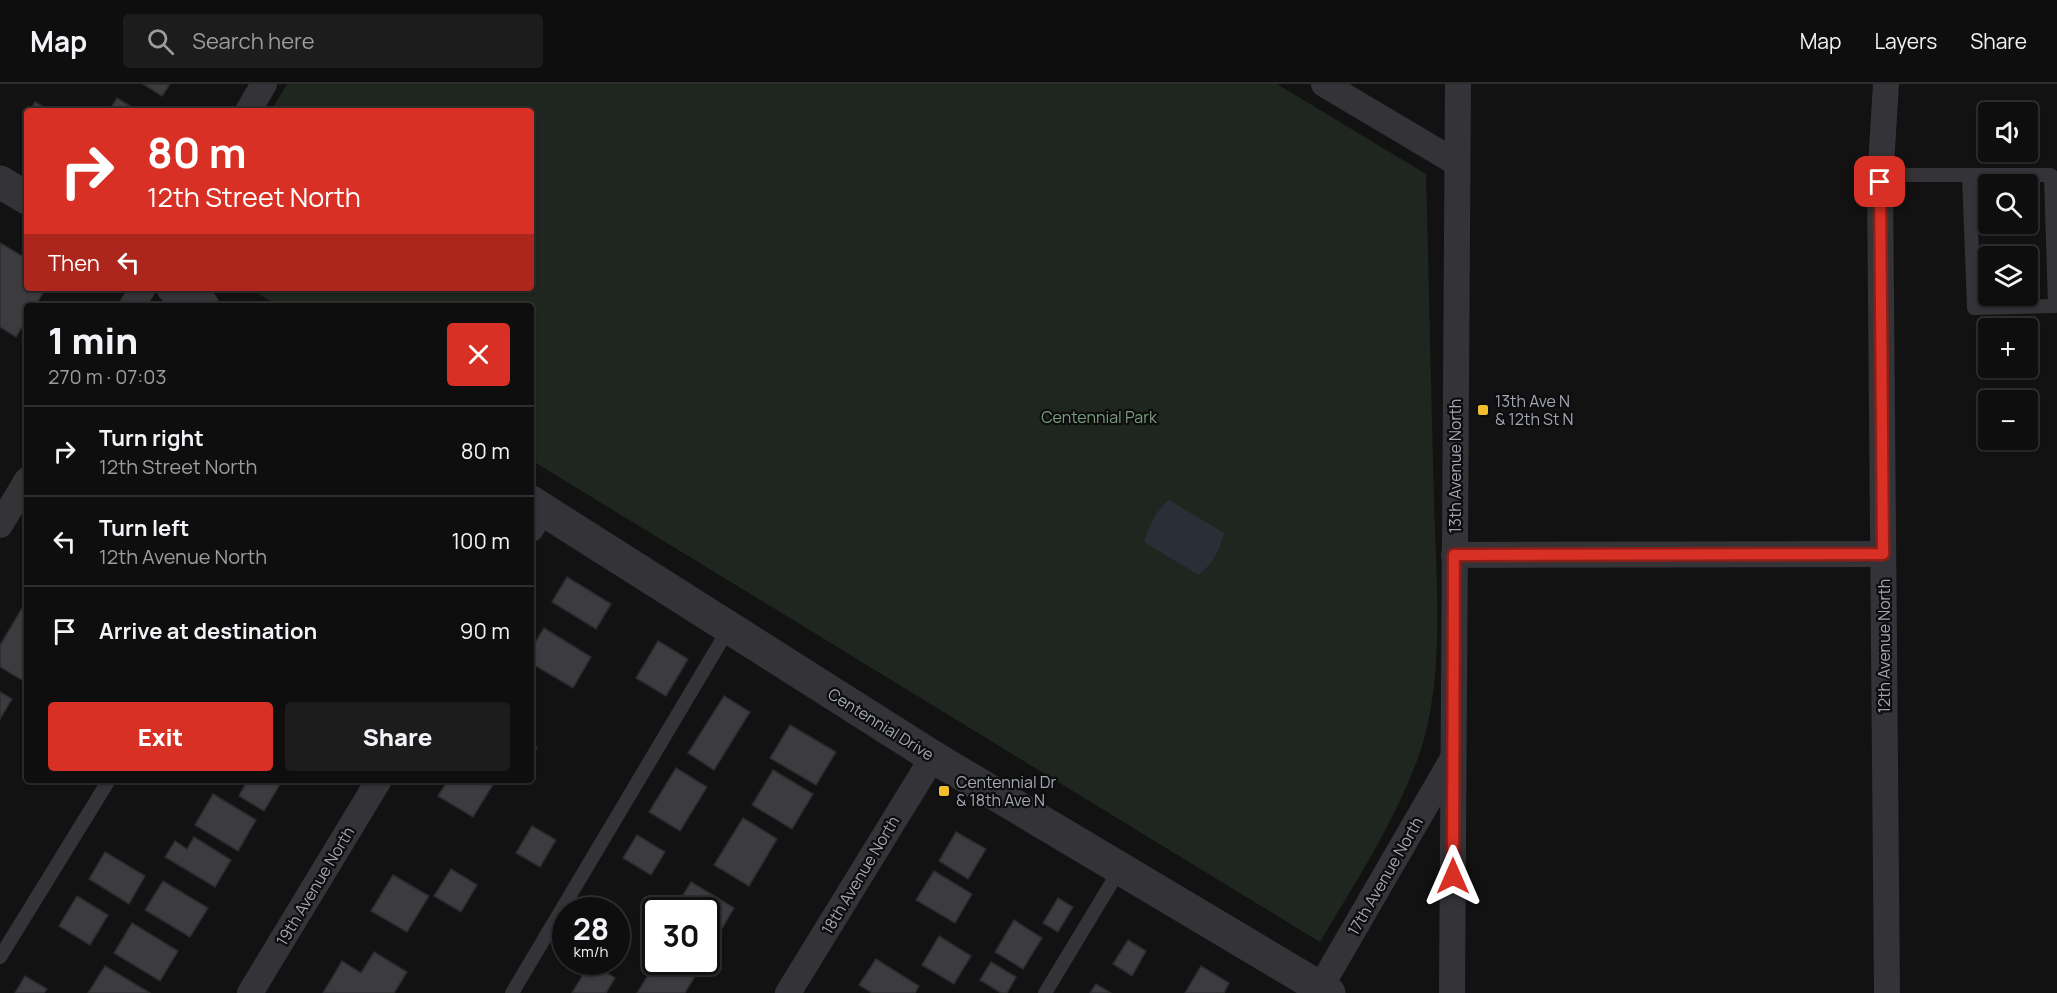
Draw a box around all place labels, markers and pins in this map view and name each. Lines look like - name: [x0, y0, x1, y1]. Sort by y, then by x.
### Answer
- pin: [1854, 156, 1905, 207]
- place label: 13th Ave N & 12th St N: [1495, 390, 1574, 430]
- marker: 13th Ave N & 12th St N: [1476, 403, 1490, 417]
- place label: Centennial Dr & 18th Ave N: [956, 771, 1057, 811]
- marker: Centennial Dr & 18th Ave N: [937, 784, 951, 798]

